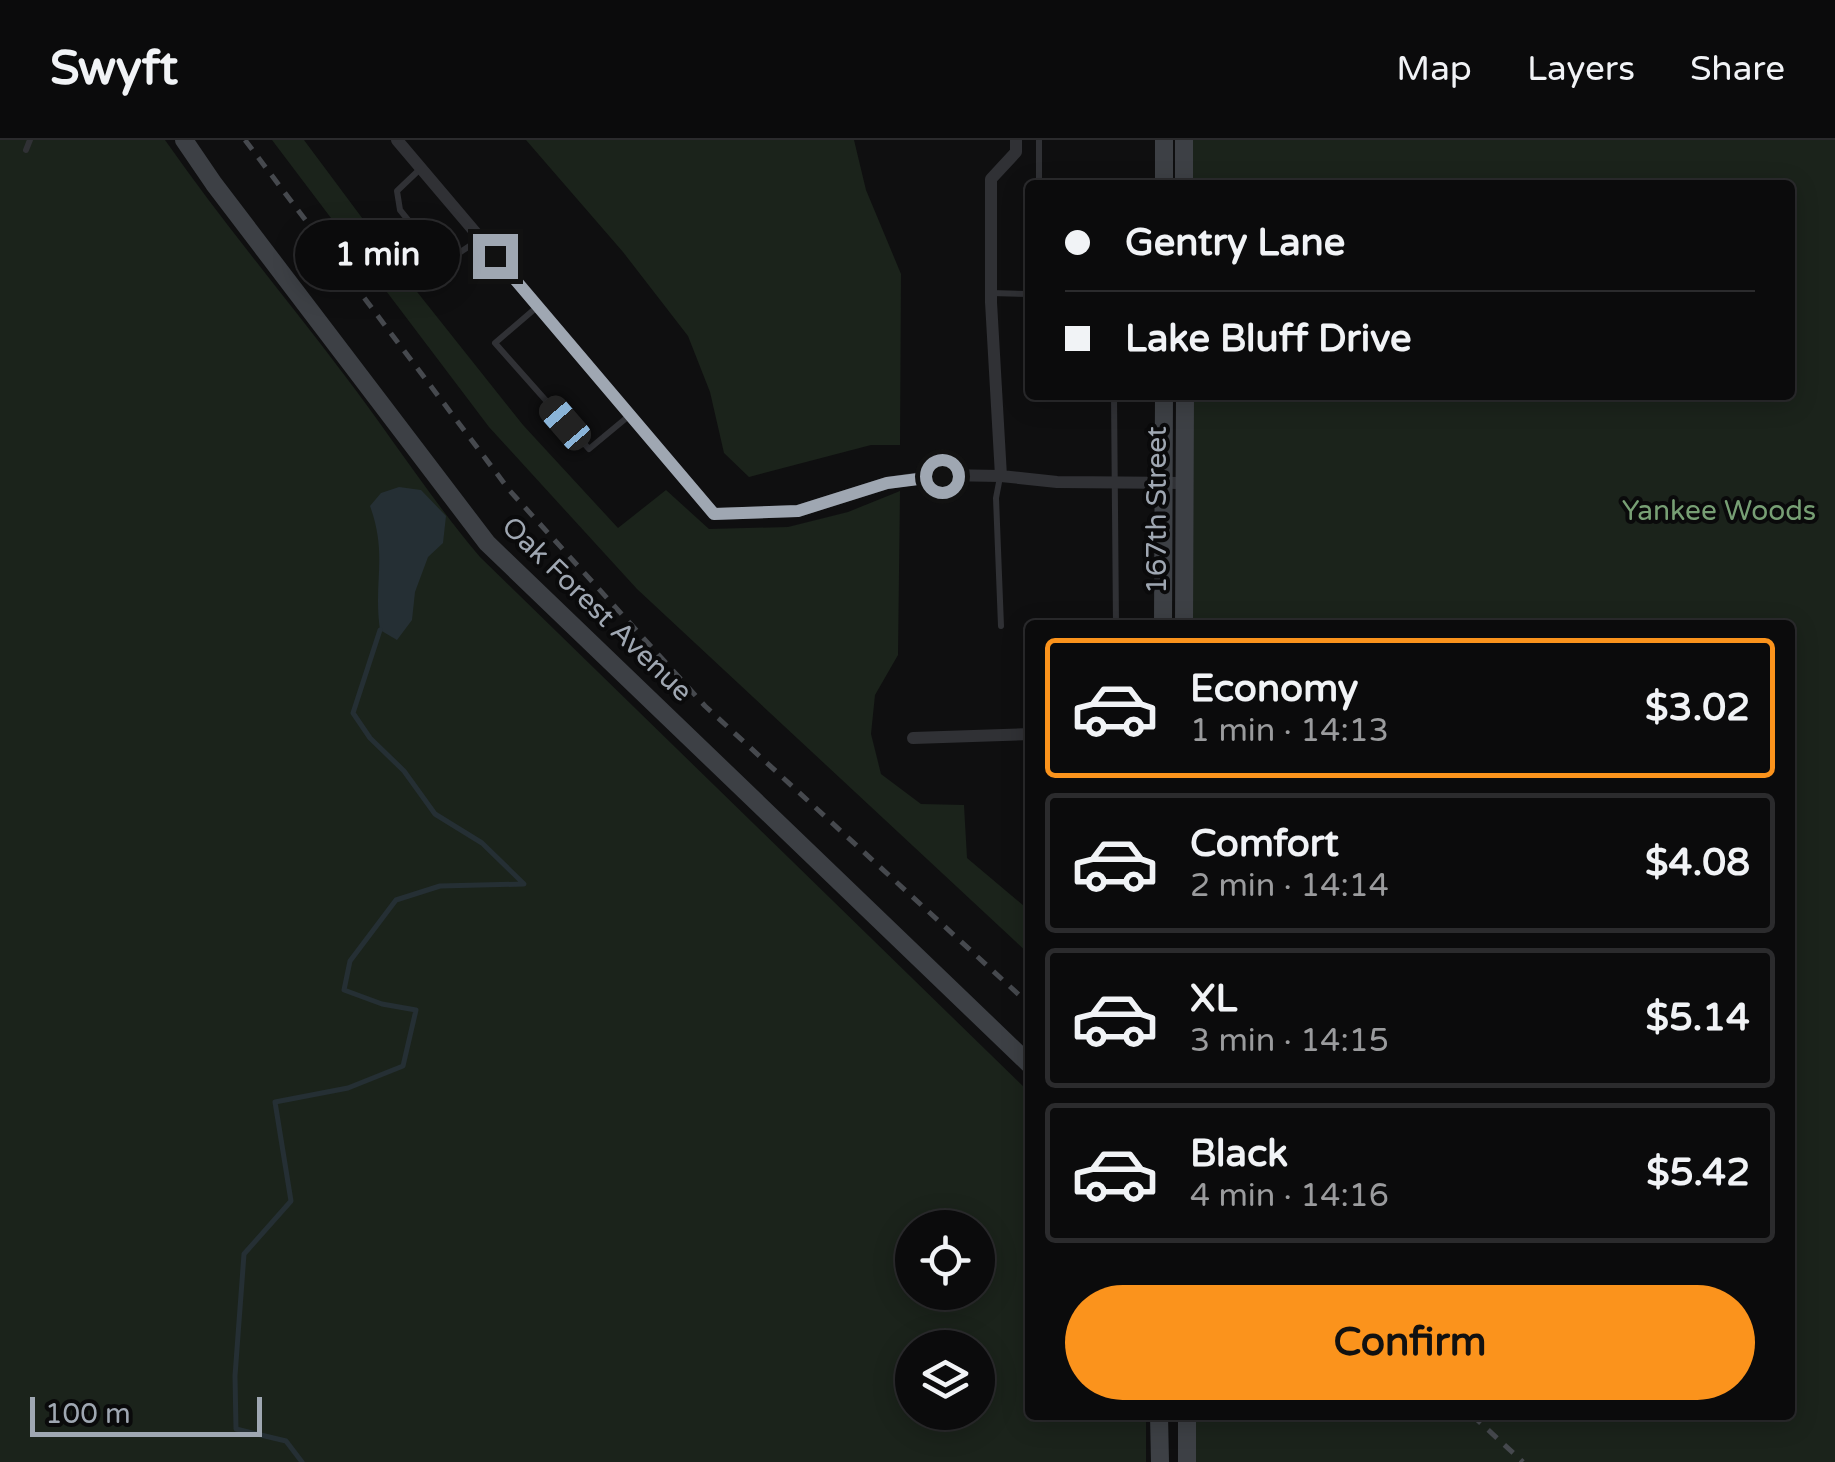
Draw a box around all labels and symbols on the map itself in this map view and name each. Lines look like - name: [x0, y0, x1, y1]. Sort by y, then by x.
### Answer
- callout: 1 min: [295, 221, 460, 291]
- route end: [473, 234, 518, 279]
- car: [534, 391, 596, 455]
- street label: 167th Street: [1140, 426, 1174, 594]
- route start: [920, 454, 965, 499]
- park label: Yankee Woods: [1622, 494, 1816, 528]
- street label: Oak Forest Avenue: [495, 509, 699, 709]
- scale bar: [30, 1392, 262, 1436]

